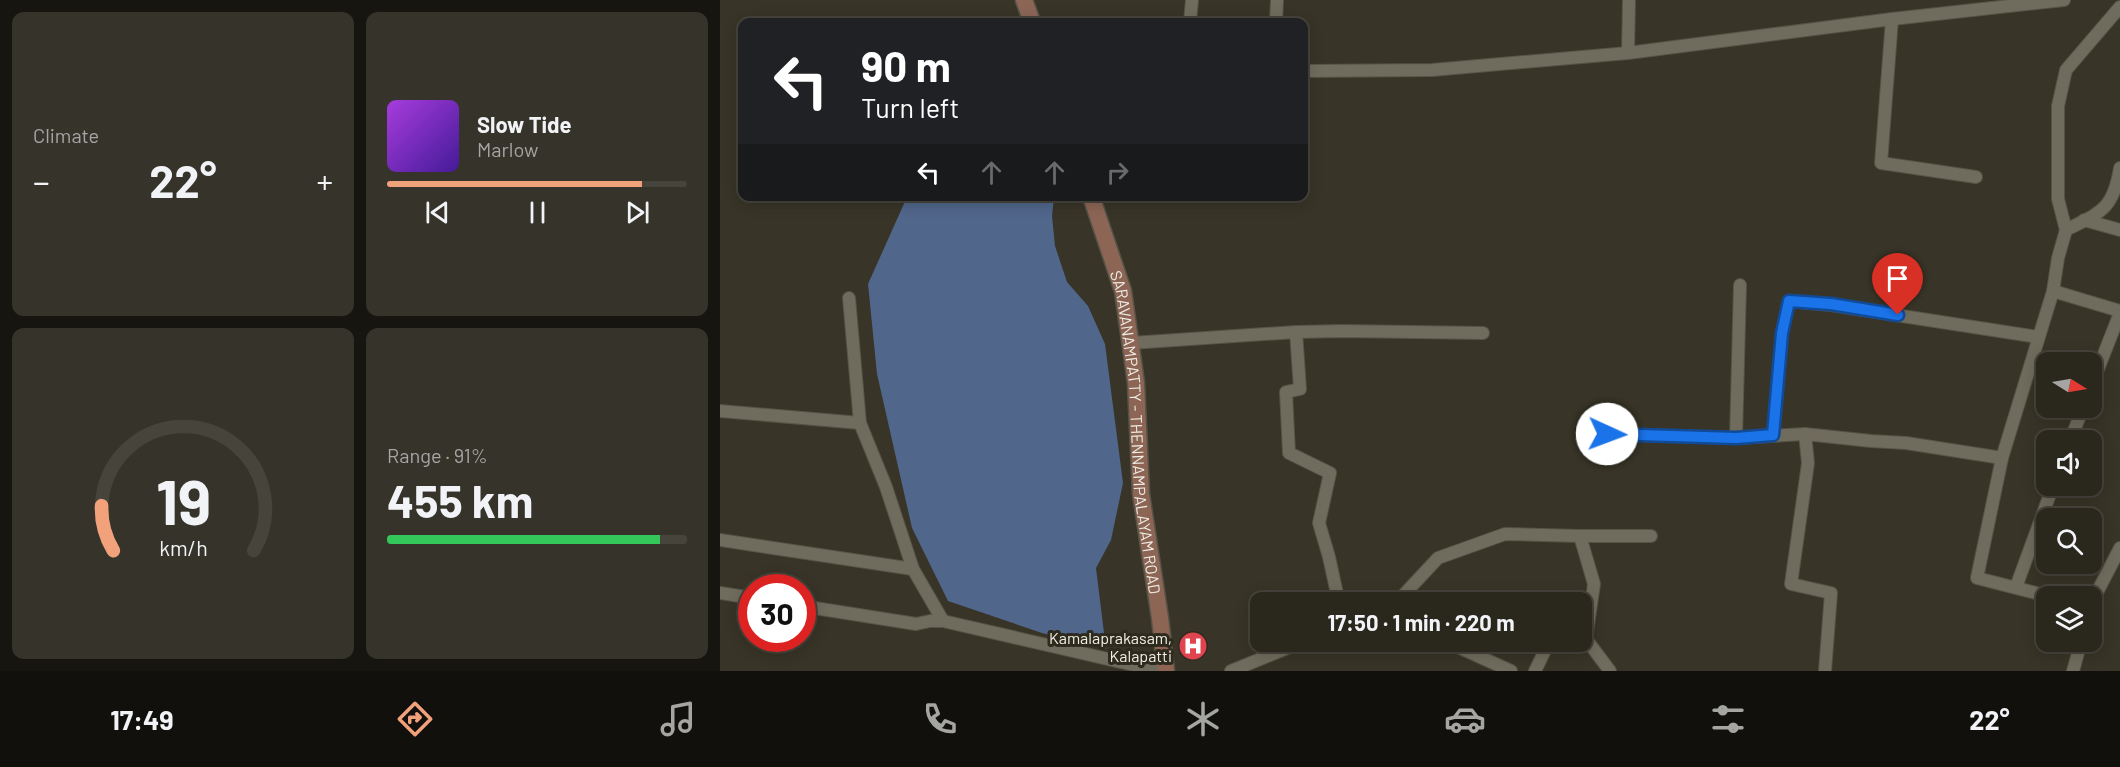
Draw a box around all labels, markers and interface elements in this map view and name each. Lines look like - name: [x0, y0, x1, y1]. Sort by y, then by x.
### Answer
- text: 90 m: [861, 40, 951, 90]
- icon: left: [762, 42, 840, 120]
- text: Turn left: [861, 91, 959, 123]
- text: Slow Tide: [477, 111, 572, 137]
- text: Climate: [33, 123, 99, 147]
- text: Marlow: [477, 137, 538, 161]
- text: 22°: [149, 153, 217, 207]
- icon: left: [912, 156, 945, 189]
- icon: ahead: [975, 156, 1008, 189]
- icon: ahead: [1038, 156, 1071, 189]
- icon: right: [1101, 156, 1134, 189]
- text: −: [33, 161, 50, 201]
- text: +: [316, 161, 333, 201]
- icon: previous: [421, 196, 454, 229]
- icon: pause: [521, 196, 554, 229]
- icon: next: [621, 196, 654, 229]
- pin: [1872, 253, 1923, 315]
- icon: arrive: [1881, 262, 1914, 295]
- street label: SARAVANAMPATTY - THENNAMPALAYAM ROAD: [1107, 268, 1166, 595]
- north arrow: [2036, 352, 2102, 418]
- map controls: [2036, 352, 2102, 652]
- position arrow: [1575, 402, 1639, 466]
- button: sound: [2036, 430, 2102, 496]
- text: Range · 91%: [387, 443, 488, 467]
- text: 19: [155, 463, 211, 537]
- text: 455 km: [387, 473, 533, 527]
- button: search: [2036, 508, 2102, 574]
- text: km/h: [159, 535, 207, 560]
- speed limit sign: 30: [738, 574, 816, 652]
- button: layers: [2036, 586, 2102, 652]
- text: 17:50 · 1 min · 220 m: [1327, 609, 1515, 635]
- place label: Kamalaprakasam, Kalapatti: [1049, 628, 1172, 665]
- hospital icon: Kamalaprakasam, Kalapatti: [1177, 630, 1209, 662]
- icon: directions: [394, 698, 436, 740]
- icon: music: [657, 698, 699, 740]
- icon: phone: [919, 698, 961, 740]
- icon: climate: [1182, 698, 1224, 740]
- icon: car: [1444, 698, 1486, 740]
- icon: filters: [1707, 698, 1749, 740]
- text: 17:49: [110, 703, 174, 735]
- text: 22°: [1969, 703, 2010, 735]

